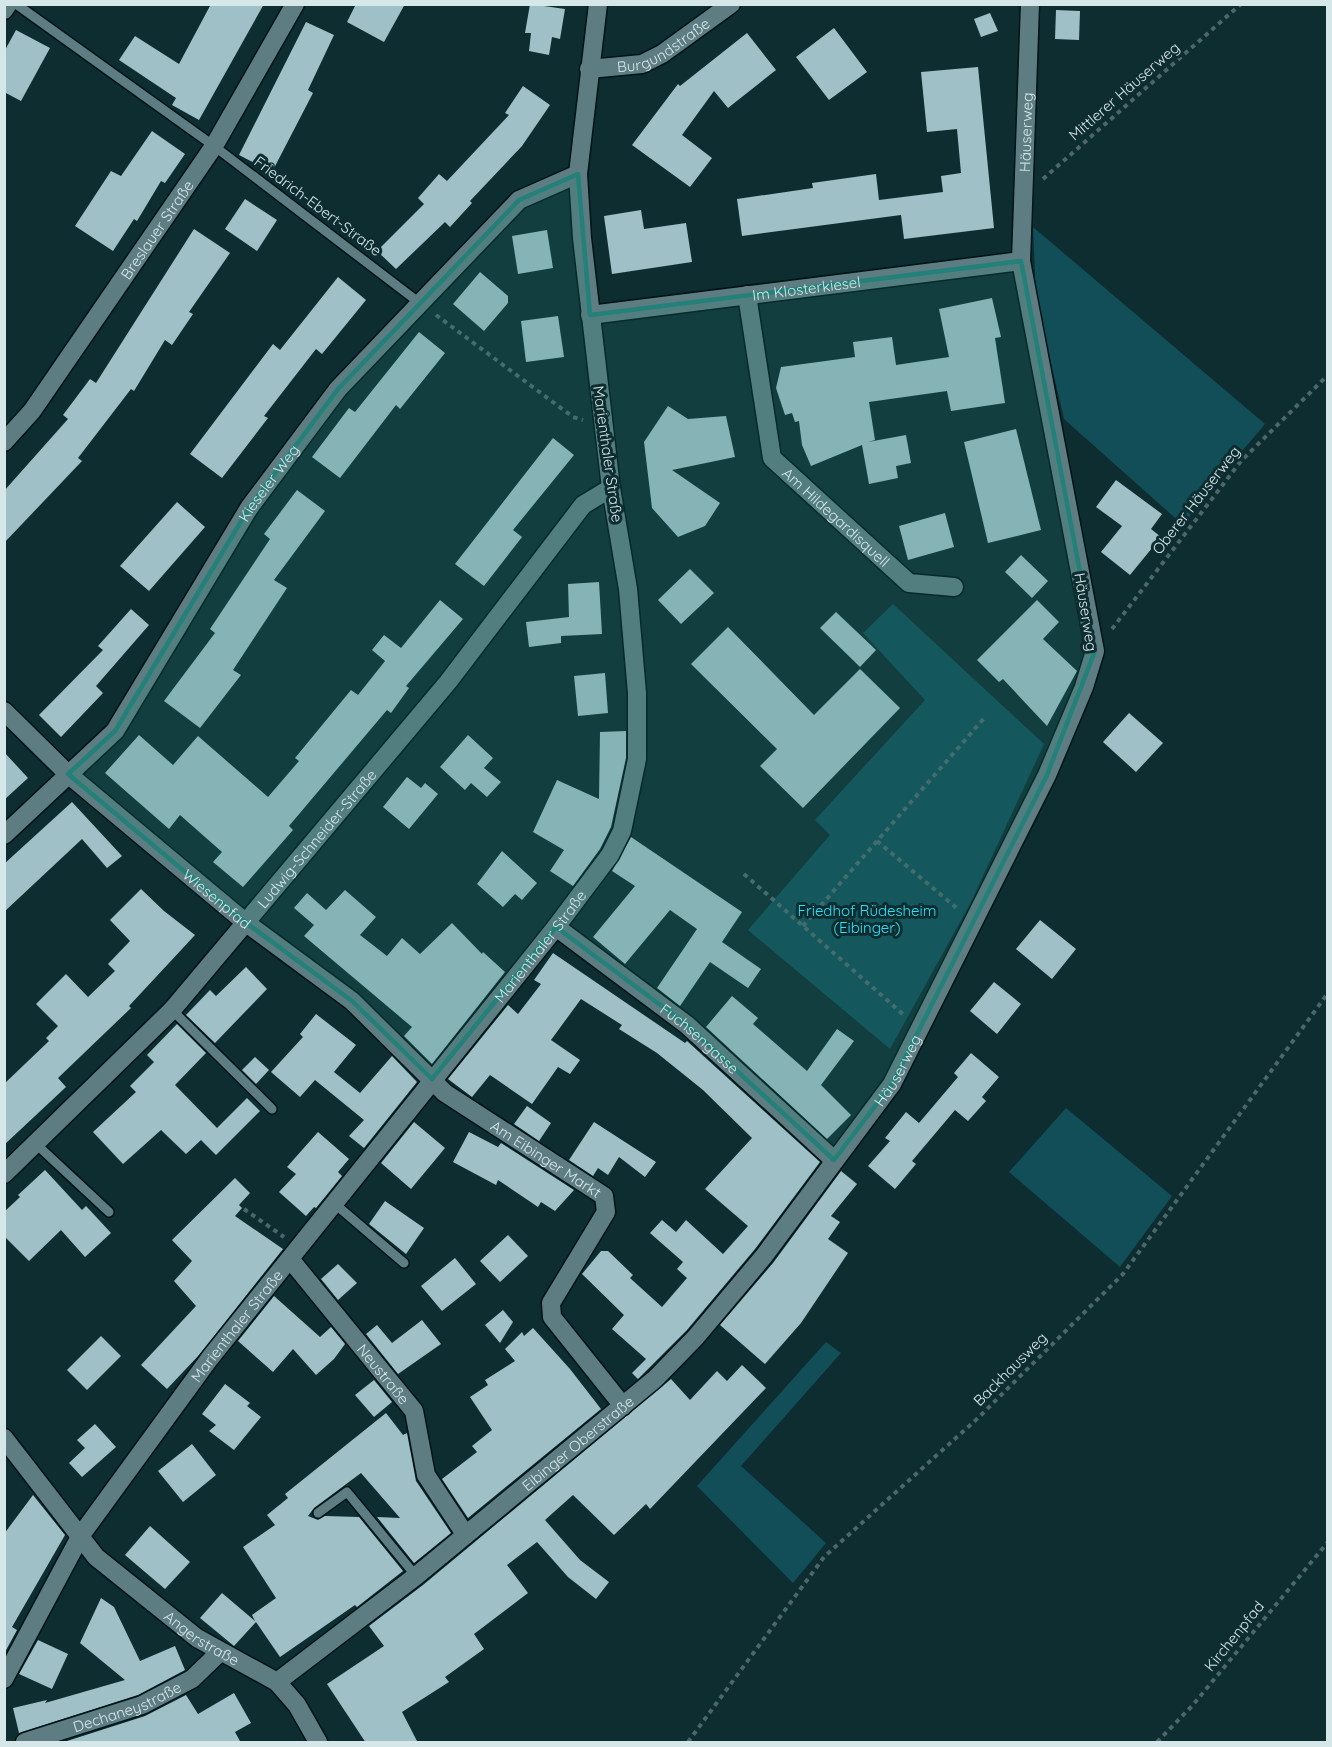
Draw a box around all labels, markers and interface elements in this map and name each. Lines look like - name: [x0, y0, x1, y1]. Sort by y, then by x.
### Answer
- street label: Burgundstraße: [616, 13, 713, 76]
- street label: Mittlerer Häuserweg: [1065, 38, 1183, 144]
- street label: Häuserweg: [1015, 92, 1036, 172]
- street label: Friedrich-Ebert-Straße: [251, 152, 385, 260]
- street label: Breslauer Straße: [116, 176, 197, 283]
- street label: Im Klosterkiesel: [751, 272, 862, 304]
- street label: Marienthaler Straße: [589, 384, 627, 524]
- street label: Kieseler Weg: [234, 440, 303, 525]
- street label: Oberer Häuserweg: [1148, 442, 1244, 558]
- street label: Am Hildegardisquell: [779, 463, 894, 570]
- street label: Häuserweg: [1070, 571, 1102, 653]
- street label: Ludwig-Schneider-Straße: [253, 765, 380, 912]
- street label: Wiesenpfad: [179, 865, 255, 933]
- street label: Marienthaler Straße: [490, 886, 590, 1006]
- park label: Friedhof Rüdesheim (Eibinger): [798, 901, 936, 937]
- street label: Fuchsengasse: [657, 999, 743, 1078]
- street label: Häuserweg: [869, 1031, 925, 1110]
- street label: Am Eibinger Markt: [487, 1116, 605, 1201]
- street label: Marienthaler Straße: [186, 1266, 287, 1386]
- street label: Backhausweg: [969, 1328, 1051, 1410]
- street label: Neustraße: [353, 1340, 414, 1408]
- street label: Eibinger Oberstraße: [518, 1391, 637, 1495]
- street label: Kirchenpfad: [1200, 1597, 1268, 1675]
- street label: Angerstraße: [161, 1606, 243, 1669]
- street label: Dechaneystraße: [70, 1677, 184, 1736]

